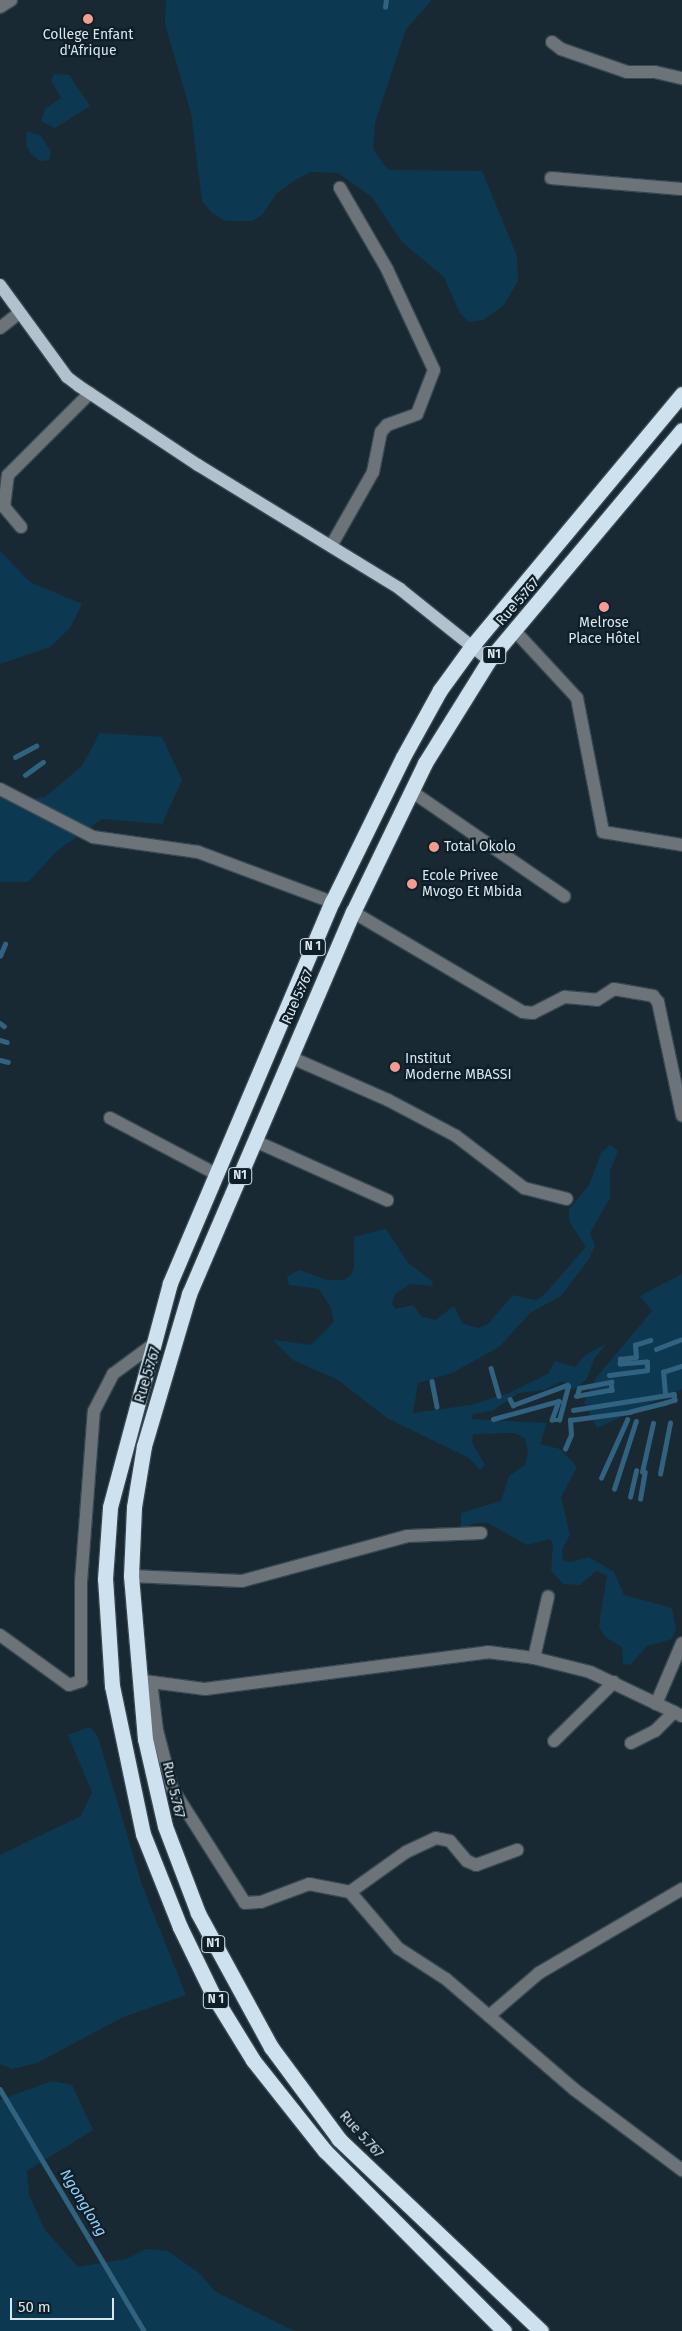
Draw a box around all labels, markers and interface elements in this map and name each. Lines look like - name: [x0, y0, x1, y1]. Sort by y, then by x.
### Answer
- marker: College Enfant d'Afrique: [82, 13, 94, 25]
- place label: College Enfant d'Afrique: [43, 27, 133, 59]
- street label: Rue 5.767: [493, 575, 543, 629]
- marker: Melrose Place Hôtel: [598, 601, 610, 613]
- place label: Melrose Place Hôtel: [568, 615, 640, 648]
- road number: N1: [482, 646, 506, 664]
- place label: Total Okolo: [444, 839, 516, 855]
- marker: Total Okolo: [428, 841, 440, 853]
- place label: Ecole Privee Mvogo Et Mbida: [422, 868, 522, 900]
- marker: Ecole Privee Mvogo Et Mbida: [406, 878, 418, 890]
- road number: N 1: [299, 938, 327, 956]
- street label: Rue 5.767: [279, 967, 317, 1027]
- place label: Institut Moderne MBASSI: [405, 1051, 512, 1084]
- marker: Institut Moderne MBASSI: [389, 1061, 401, 1073]
- road number: N1: [228, 1166, 252, 1186]
- street label: Rue 5.767: [132, 1345, 164, 1405]
- street label: Rue 5.767: [158, 1760, 188, 1820]
- road number: N1: [200, 1935, 226, 1954]
- road number: N 1: [202, 1990, 230, 2010]
- street label: Rue 5.767: [336, 2108, 386, 2162]
- water label: Ngonglong: [56, 2166, 110, 2240]
- scale bar: [12, 2288, 116, 2320]
- text: 50 m: [18, 2298, 51, 2316]

